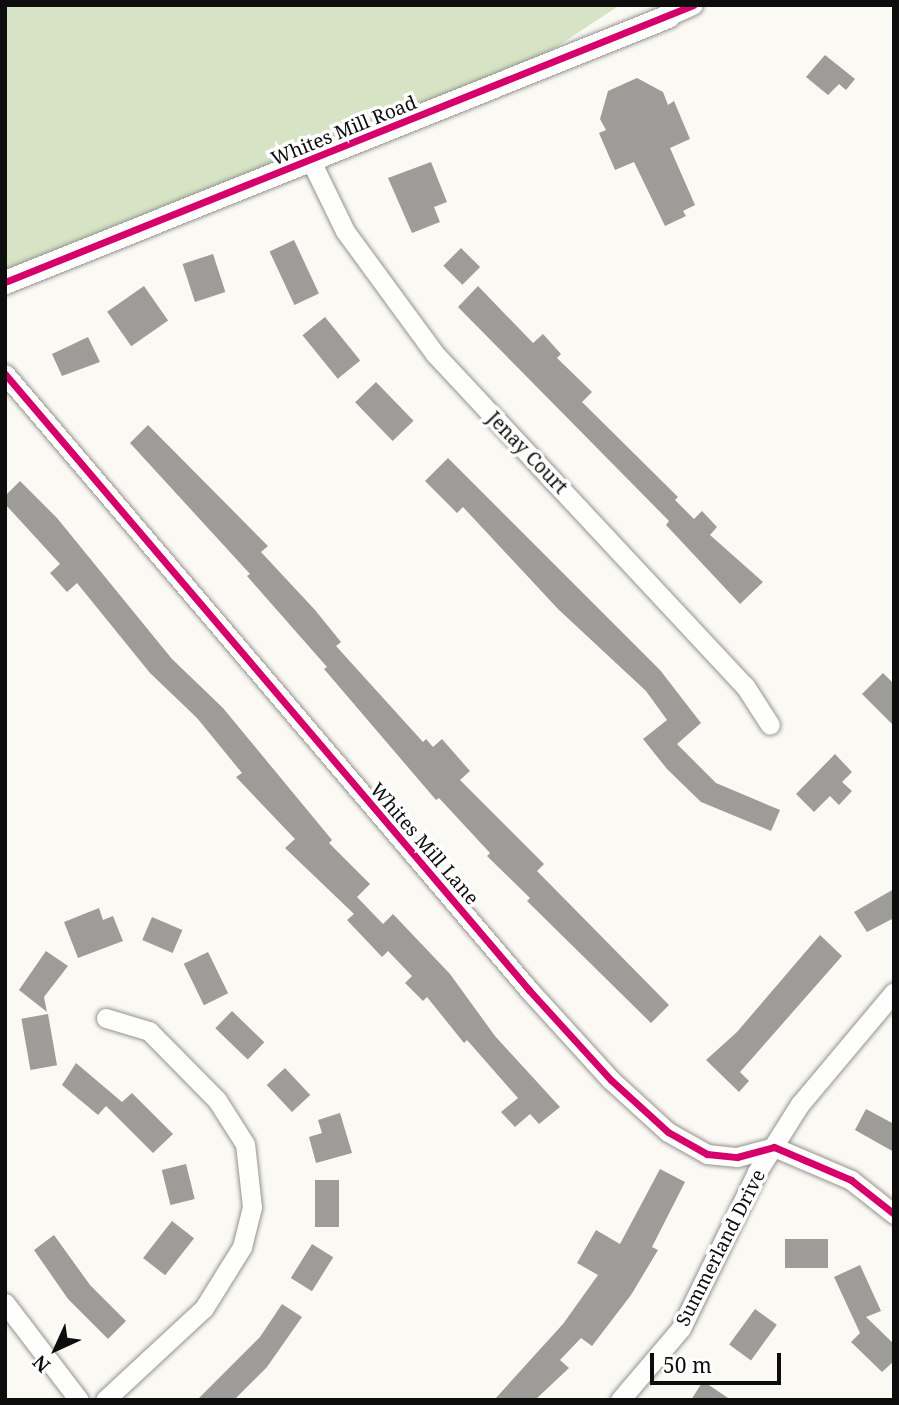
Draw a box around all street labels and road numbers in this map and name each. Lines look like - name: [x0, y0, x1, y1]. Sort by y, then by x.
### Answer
- street label: Whites Mill Road: [268, 91, 420, 171]
- street label: Jenay Court: [482, 407, 572, 499]
- street label: Whites Mill Lane: [365, 778, 483, 910]
- street label: Summerland Drive: [672, 1166, 770, 1330]

